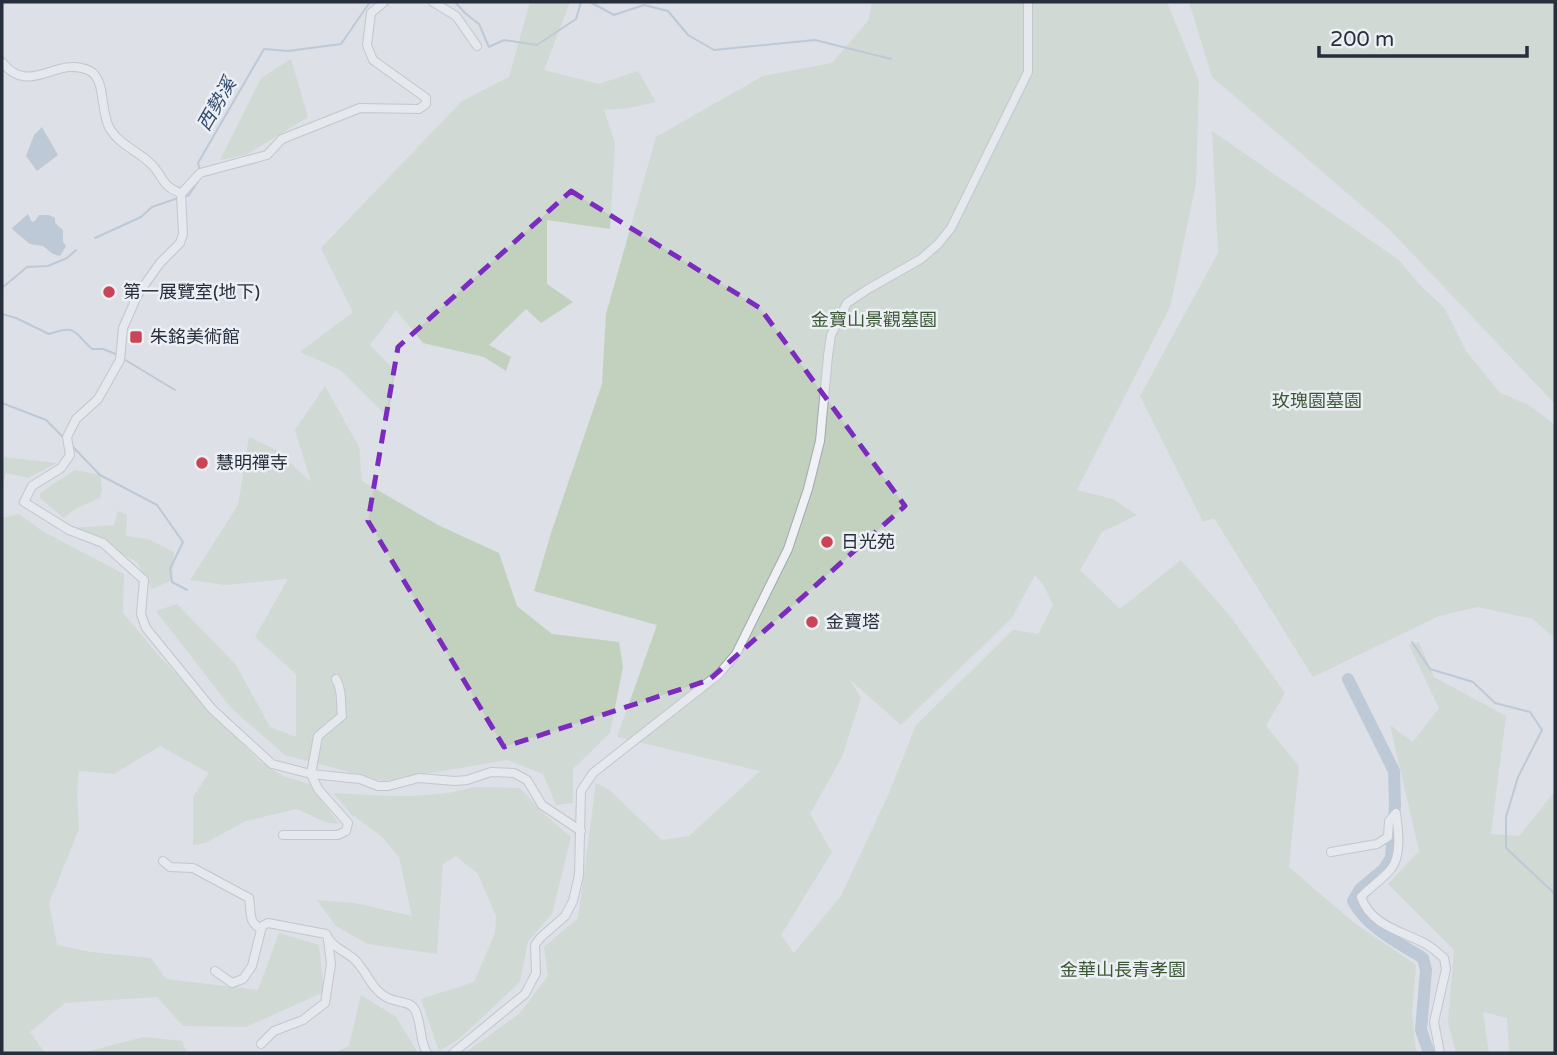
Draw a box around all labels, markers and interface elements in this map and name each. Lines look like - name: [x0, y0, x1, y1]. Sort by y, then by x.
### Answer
- scale bar: [1319, 14, 1527, 58]
- text: 200 m: [1330, 27, 1394, 52]
- water label: 西勢溪: [193, 72, 242, 135]
- place label: 第一展覽室(地下): [123, 281, 260, 303]
- marker: 第一展覽室(地下): [101, 284, 117, 300]
- park label: 金寶山景觀墓園: [811, 309, 937, 331]
- place label: 朱銘美術館: [150, 326, 240, 348]
- marker: 朱銘美術館: [128, 329, 144, 345]
- park label: 玫瑰園墓園: [1272, 390, 1362, 412]
- place label: 慧明禪寺: [216, 452, 288, 474]
- marker: 慧明禪寺: [194, 455, 210, 471]
- place label: 日光苑: [841, 531, 895, 553]
- marker: 日光苑: [819, 534, 835, 550]
- place label: 金寶塔: [826, 611, 880, 633]
- marker: 金寶塔: [804, 614, 820, 630]
- park label: 金華山長青孝園: [1060, 959, 1186, 981]

